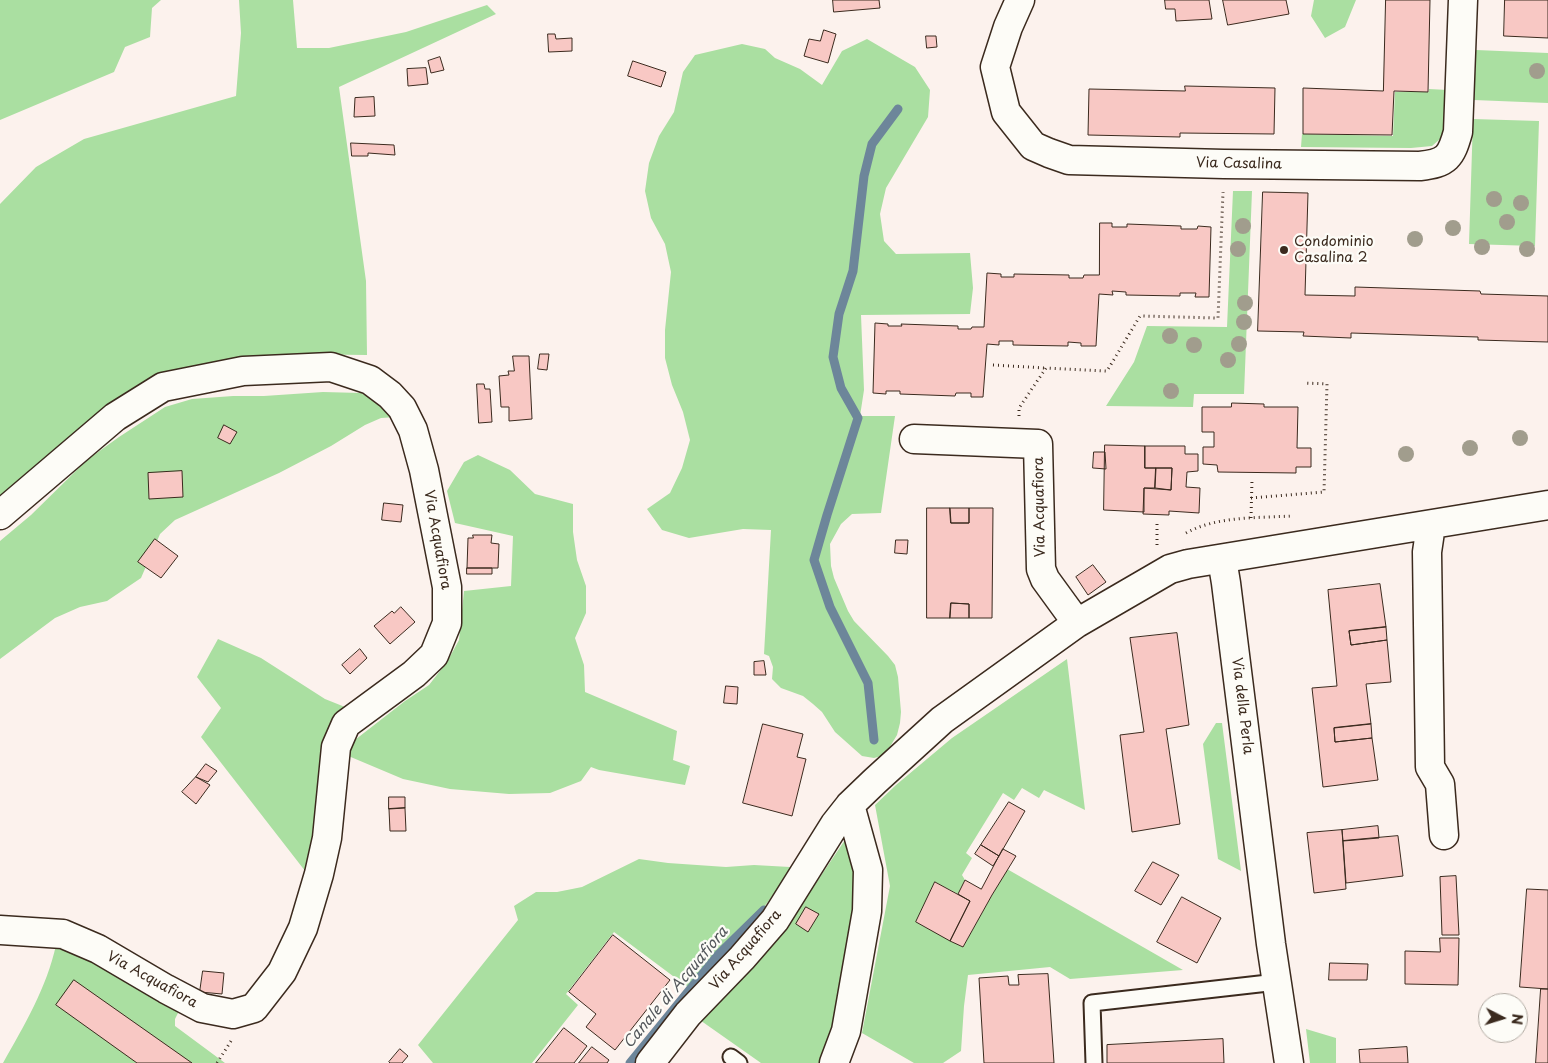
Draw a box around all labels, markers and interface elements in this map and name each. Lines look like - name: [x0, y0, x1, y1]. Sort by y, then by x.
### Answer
- street label: Via Casalina: [1196, 155, 1282, 173]
- place label: Condominio Casalina 2: [1294, 234, 1374, 266]
- marker: Condominio Casalina 2: [1278, 244, 1290, 256]
- street label: Via Acquafiora: [1031, 456, 1049, 558]
- street label: Via Acquafiora: [420, 489, 454, 591]
- street label: Via della Perla: [1228, 657, 1256, 755]
- street label: Via Acquafiora: [707, 906, 785, 994]
- water label: Canale di Acquafiora: [620, 924, 732, 1052]
- street label: Via Acquafiora: [104, 948, 200, 1012]
- north arrow: [1478, 993, 1528, 1043]
- text: N: [1507, 1013, 1528, 1026]

